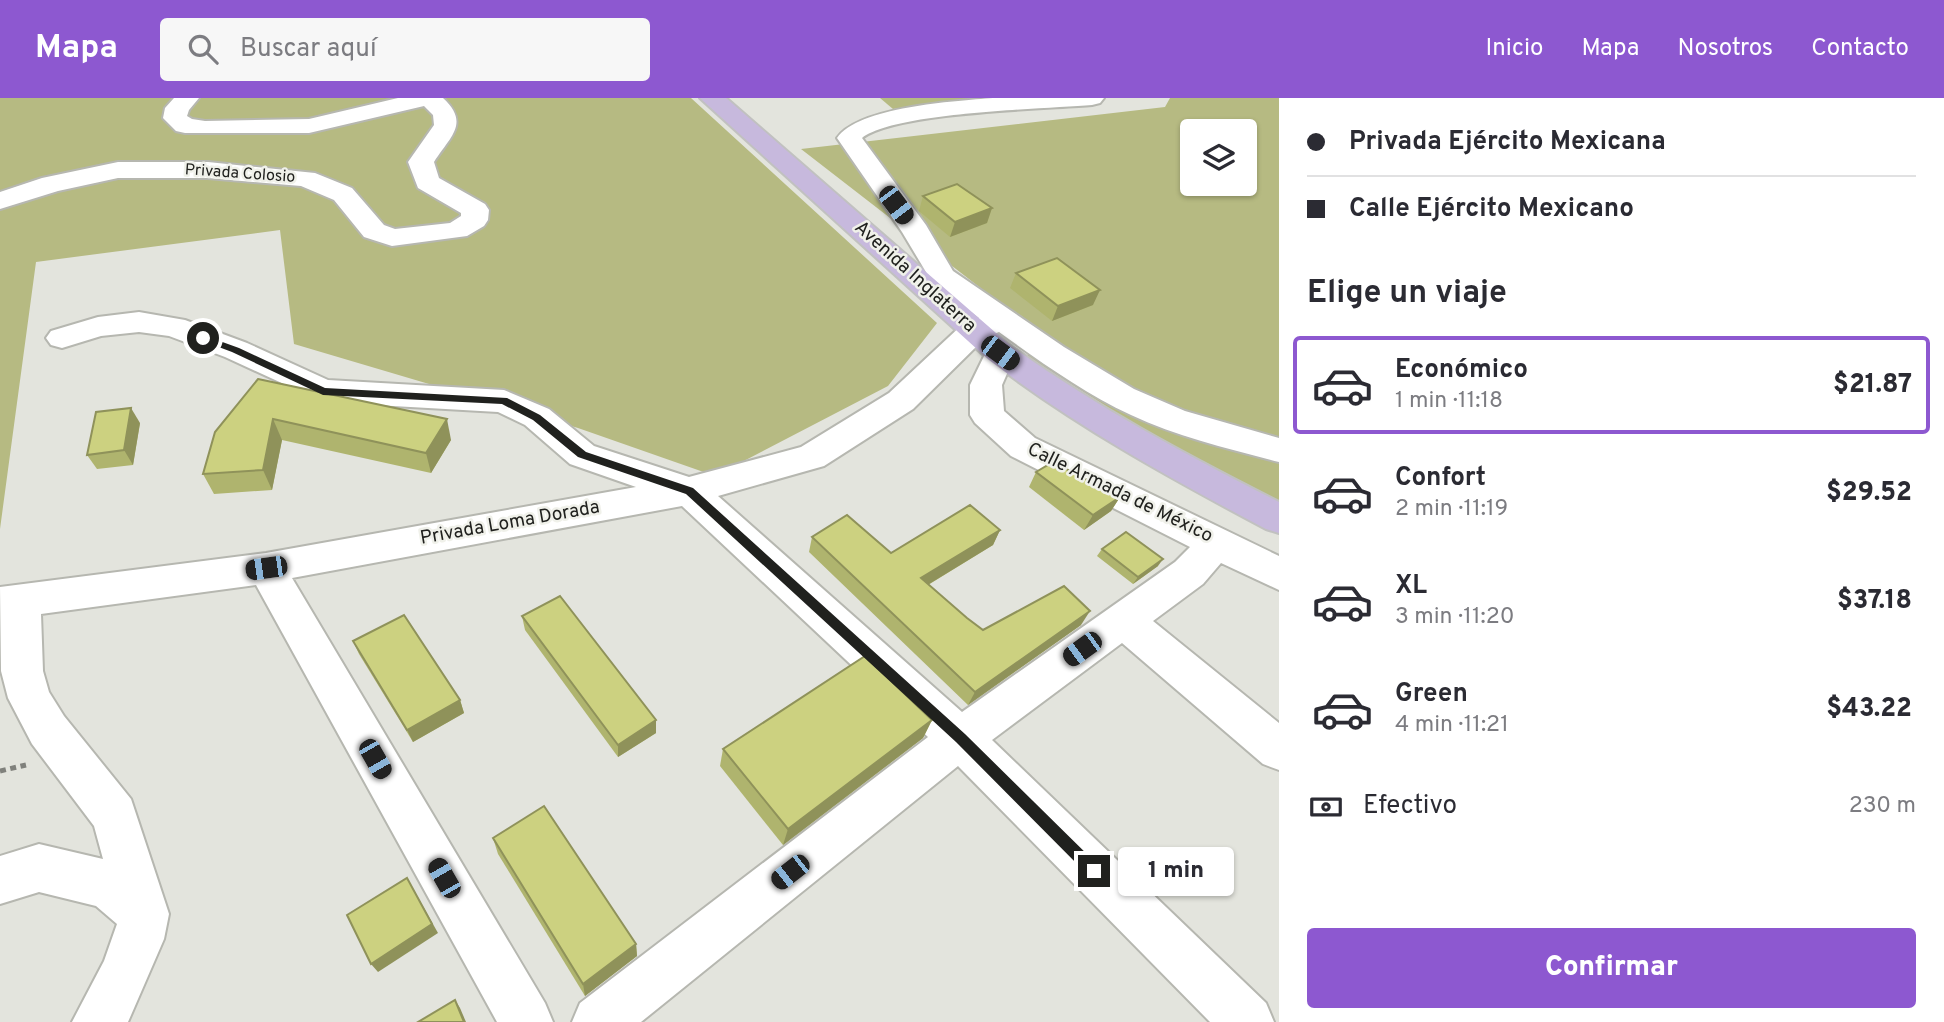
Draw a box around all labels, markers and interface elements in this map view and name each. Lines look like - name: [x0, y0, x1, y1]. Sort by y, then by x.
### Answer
- search box: [160, 18, 650, 81]
- text: Mapa: [35, 28, 118, 70]
- icon: search: [184, 30, 222, 68]
- text: Buscar aquí: [240, 33, 377, 66]
- text: Inicio: [1486, 34, 1543, 64]
- text: Mapa: [1581, 34, 1640, 64]
- text: Nosotros: [1678, 34, 1773, 64]
- text: Contacto: [1811, 34, 1909, 64]
- map controls: [1180, 119, 1257, 196]
- button: layers: [1180, 119, 1257, 196]
- text: Privada Ejército Mexicana: [1349, 126, 1666, 159]
- street label: Privada Colosio: [184, 160, 296, 188]
- car: [875, 182, 918, 228]
- text: Calle Ejército Mexicano: [1349, 193, 1634, 226]
- street label: Avenida Inglaterra: [849, 216, 981, 338]
- text: Elige un viaje: [1307, 274, 1507, 314]
- route start: [187, 322, 219, 354]
- car: [977, 332, 1024, 374]
- icon: car: [1311, 354, 1374, 417]
- text: Económico: [1395, 354, 1528, 387]
- text: $21.87: [1833, 369, 1912, 402]
- text: 1 min · 11:18: [1395, 387, 1503, 416]
- street label: Calle Armada de México: [1023, 438, 1217, 548]
- icon: car: [1311, 462, 1374, 525]
- text: Confort: [1395, 462, 1486, 495]
- text: $29.52: [1826, 477, 1912, 510]
- street label: Privada Loma Dorada: [418, 495, 602, 551]
- text: 2 min · 11:19: [1395, 495, 1508, 524]
- car: [244, 555, 289, 581]
- icon: car: [1311, 570, 1374, 633]
- text: XL: [1395, 570, 1427, 603]
- text: $37.18: [1837, 585, 1912, 618]
- text: 3 min · 11:20: [1395, 603, 1515, 632]
- car: [1059, 628, 1106, 670]
- icon: car: [1311, 678, 1374, 741]
- text: Green: [1395, 678, 1468, 711]
- text: $43.22: [1826, 693, 1912, 726]
- text: 4 min · 11:21: [1395, 711, 1509, 740]
- car: [356, 736, 395, 782]
- icon: cash: [1307, 788, 1345, 826]
- text: Efectivo: [1363, 790, 1457, 823]
- text: 230 m: [1849, 792, 1916, 821]
- callout: 1 min: [1118, 846, 1234, 896]
- car: [767, 851, 814, 893]
- car: [425, 855, 464, 901]
- route end: [1078, 855, 1110, 887]
- text: 1 min: [1148, 857, 1204, 886]
- button: Confirmar: [1307, 928, 1916, 1008]

